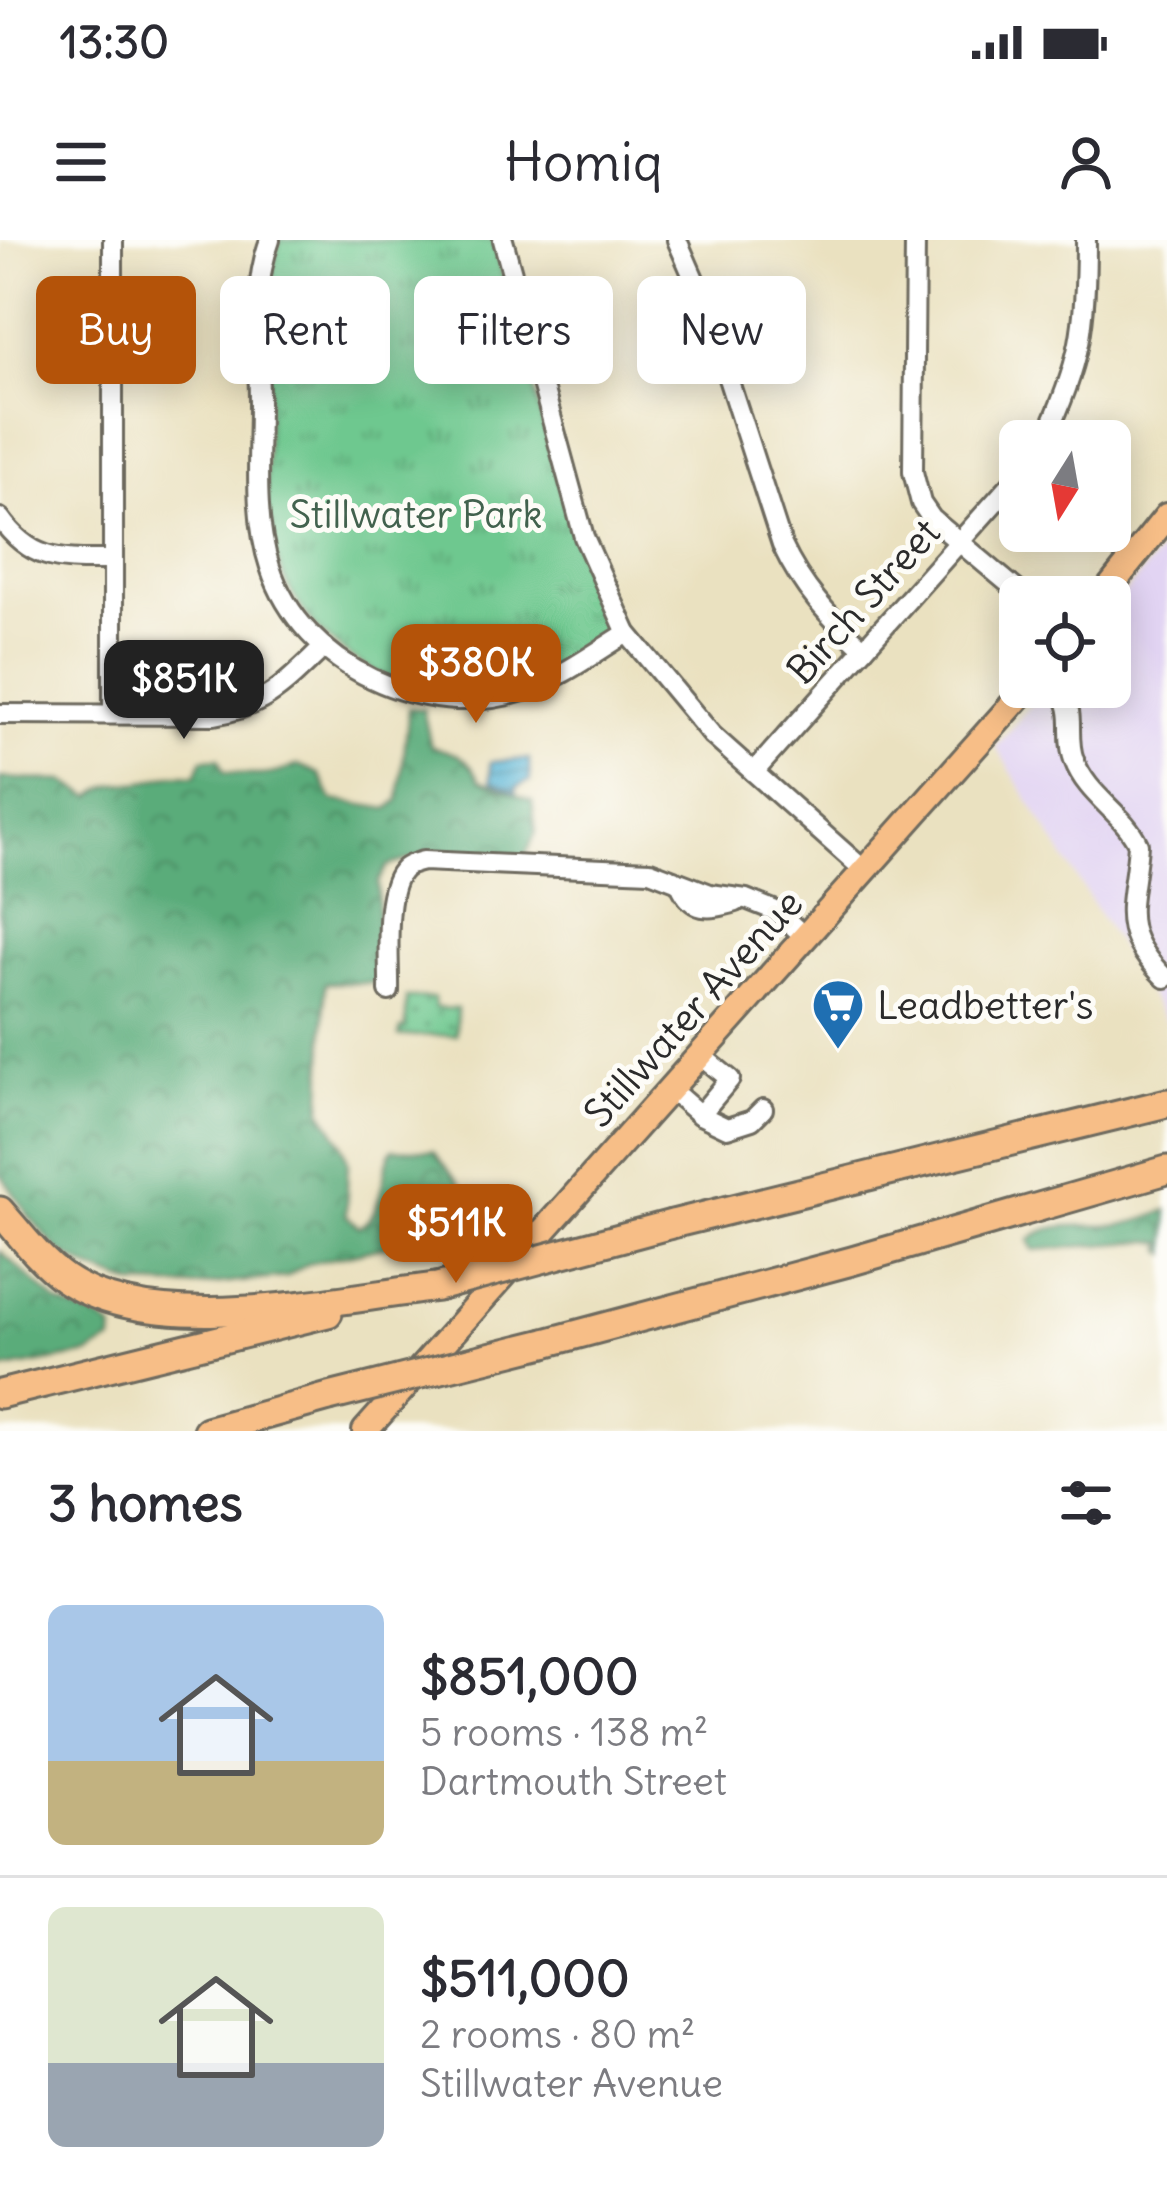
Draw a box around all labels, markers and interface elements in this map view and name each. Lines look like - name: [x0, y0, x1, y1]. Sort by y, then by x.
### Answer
- text: 13:30: [60, 14, 169, 70]
- text: Homiq: [504, 128, 663, 196]
- icon: menu: [48, 129, 114, 195]
- icon: person: [1053, 129, 1119, 195]
- chip: Buy: [36, 276, 196, 384]
- chip: Rent: [220, 276, 390, 384]
- chip: Filters: [414, 276, 613, 384]
- chip: New: [637, 276, 806, 384]
- north arrow: [999, 420, 1131, 552]
- map controls: [999, 420, 1131, 708]
- park label: Stillwater Park: [290, 490, 542, 539]
- street label: Birch Street: [776, 509, 950, 694]
- button: locate: [999, 576, 1131, 708]
- pin: $380K: [392, 624, 560, 726]
- text: $380K: [418, 638, 534, 687]
- pin: $851K: [100, 640, 268, 742]
- text: $851K: [131, 654, 237, 703]
- street label: Stillwater Avenue: [574, 879, 813, 1137]
- supermarket icon: Leadbetter's: [810, 977, 866, 1051]
- place label: Leadbetter's: [877, 981, 1094, 1030]
- pin: $511K: [372, 1184, 540, 1286]
- text: $511K: [406, 1198, 506, 1247]
- icon: filters: [1053, 1470, 1119, 1536]
- text: 3 homes: [48, 1471, 243, 1535]
- text: $851,000: [420, 1644, 639, 1708]
- icon: home: [144, 1653, 288, 1797]
- text: 5 rooms · 138 m²: [420, 1708, 708, 1757]
- text: Dartmouth Street: [420, 1757, 727, 1806]
- text: $511,000: [420, 1946, 629, 2010]
- icon: home: [144, 1955, 288, 2099]
- text: 2 rooms · 80 m²: [420, 2010, 695, 2059]
- text: Stillwater Avenue: [420, 2059, 723, 2108]

